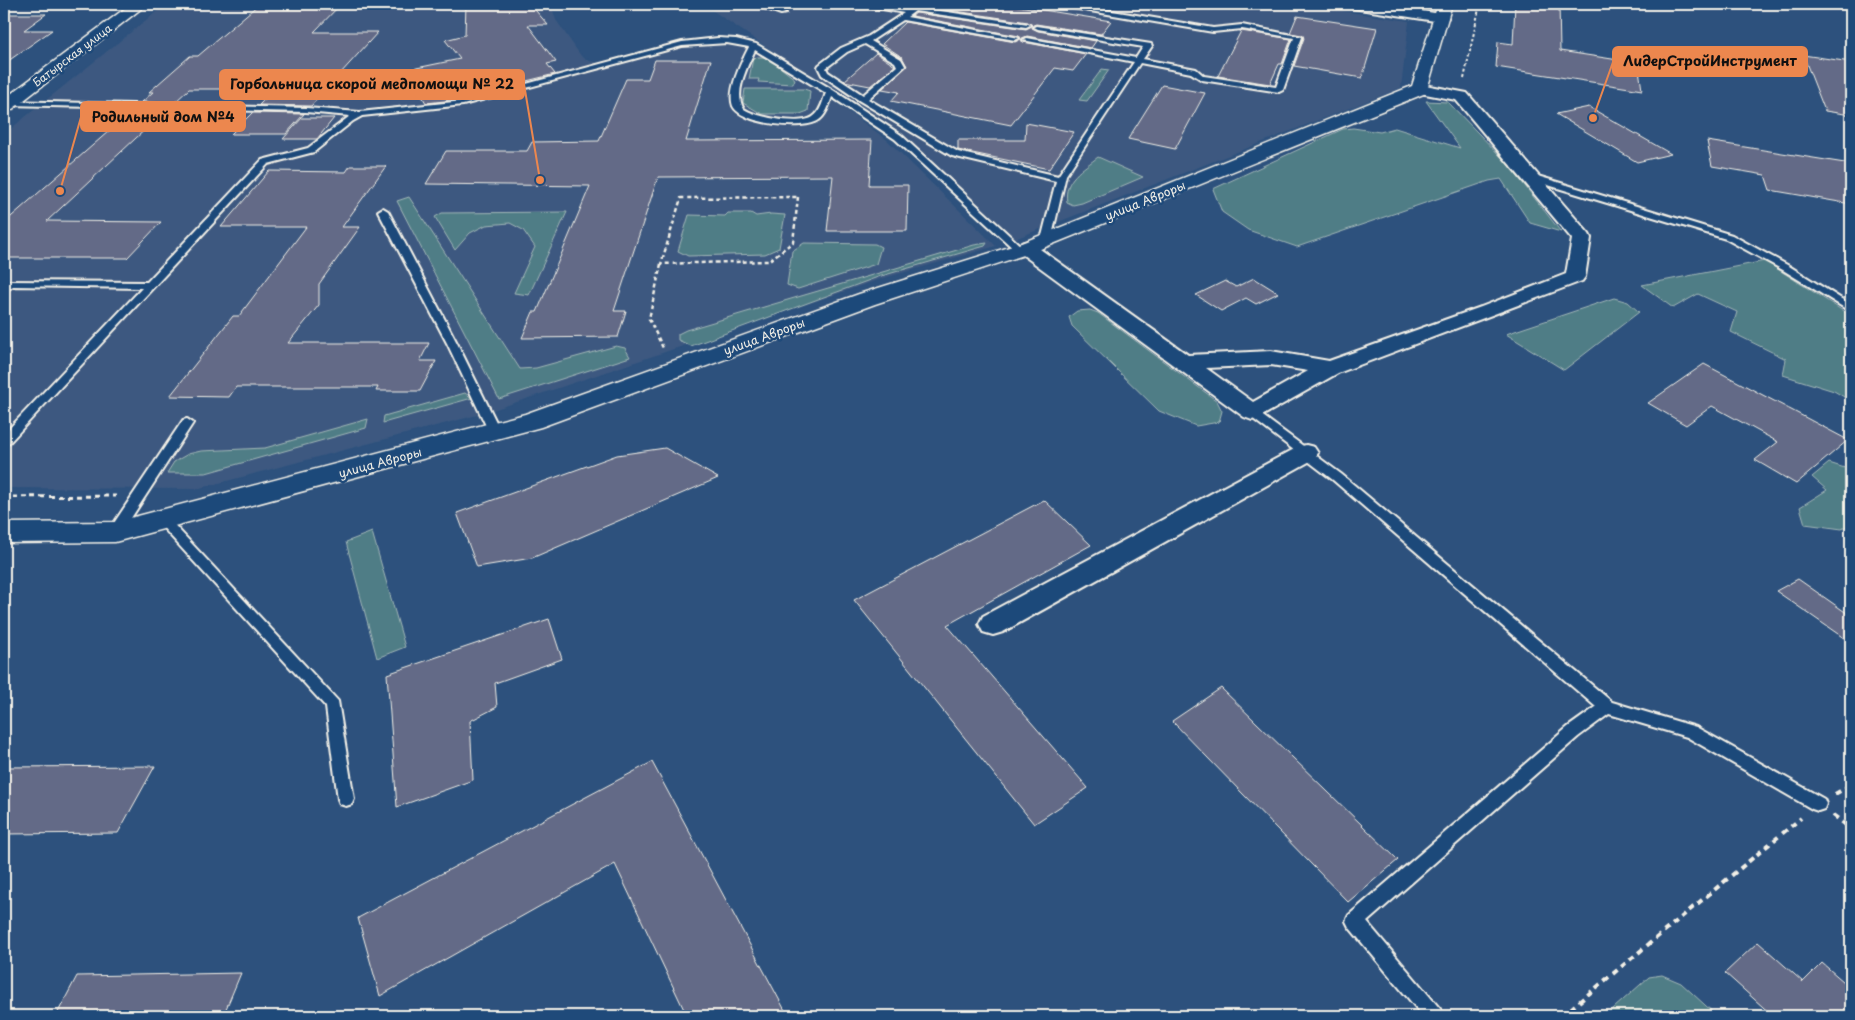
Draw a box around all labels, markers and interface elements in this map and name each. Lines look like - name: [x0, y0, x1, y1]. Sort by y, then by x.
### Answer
- street label: Батырская улица: [29, 19, 115, 90]
- callout: ЛидерСтройИнструмент: [1613, 47, 1807, 76]
- text: ЛидерСтройИнструмент: [1623, 50, 1798, 71]
- callout: Горбольница скорой медпомощи № 22: [220, 70, 524, 99]
- text: Горбольница скорой медпомощи № 22: [230, 73, 514, 94]
- callout: Родильный дом №4: [81, 102, 245, 131]
- text: Родильный дом №4: [91, 106, 235, 127]
- street label: улица Авроры: [1102, 176, 1188, 224]
- street label: улица Авроры: [721, 313, 807, 359]
- street label: улица Авроры: [336, 442, 424, 482]

